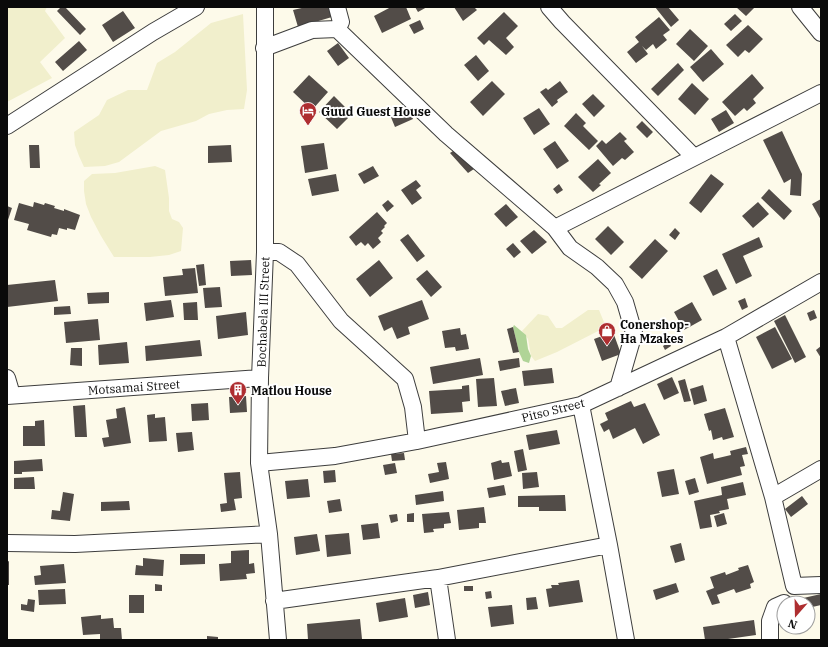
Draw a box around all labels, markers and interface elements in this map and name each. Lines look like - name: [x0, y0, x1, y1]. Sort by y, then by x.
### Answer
- hotel icon: Guud Guest House: [298, 101, 318, 126]
- place label: Guud Guest House: [321, 104, 431, 119]
- street label: Bochabela III Street: [254, 256, 272, 368]
- place label: Conershop- Ha Mzakes: [620, 317, 689, 346]
- shop icon: Conershop- Ha Mzakes: [597, 321, 617, 346]
- street label: Motsamai Street: [88, 376, 180, 398]
- building icon: Matlou House: [228, 380, 248, 405]
- place label: Matlou House: [251, 383, 332, 398]
- street label: Pitso Street: [520, 395, 586, 425]
- north arrow: [776, 595, 816, 635]
- text: N: [786, 616, 799, 632]

